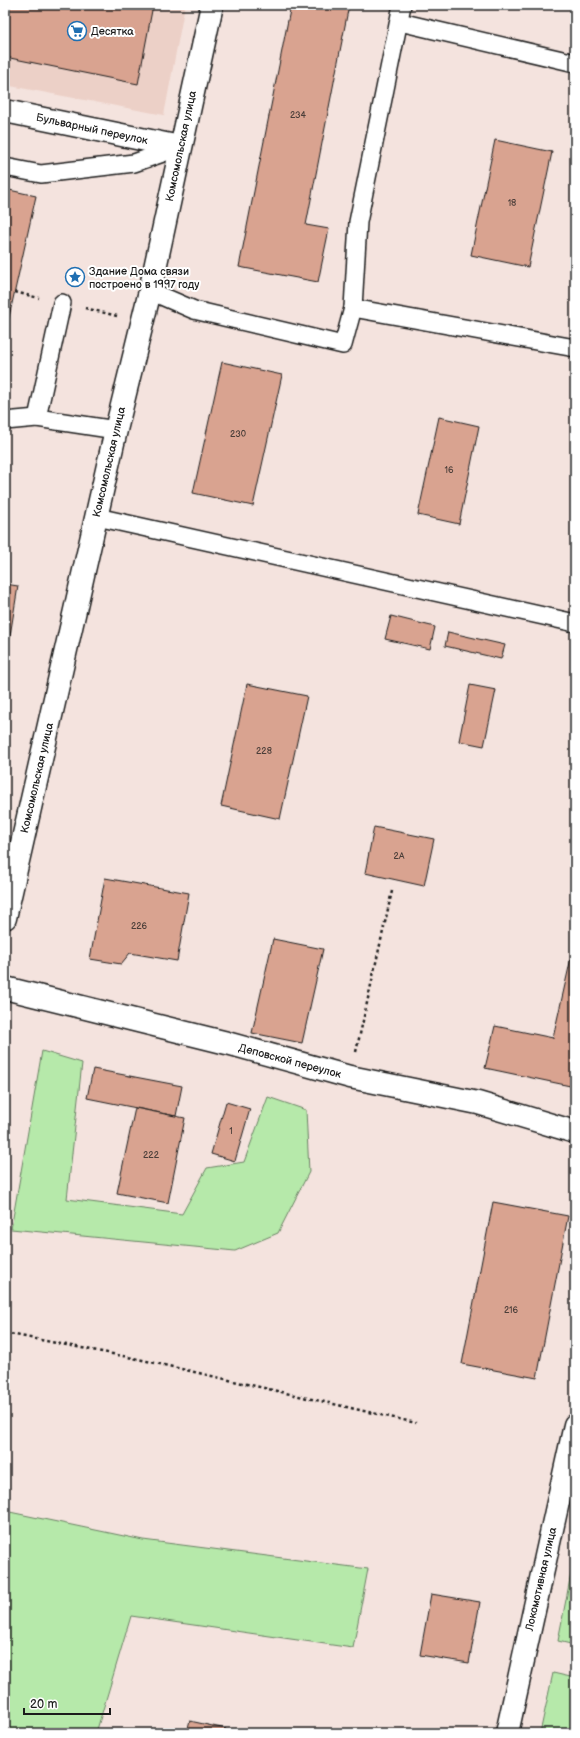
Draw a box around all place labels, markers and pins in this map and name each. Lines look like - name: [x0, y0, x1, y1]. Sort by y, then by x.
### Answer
- supermarket icon: Десятка: [66, 20, 88, 42]
- place label: Десятка: [91, 25, 134, 38]
- place label: Здание Дома связи построено в 1997 году: [89, 265, 199, 291]
- place icon: Здание Дома связи построено в 1997 году: [64, 266, 86, 288]

